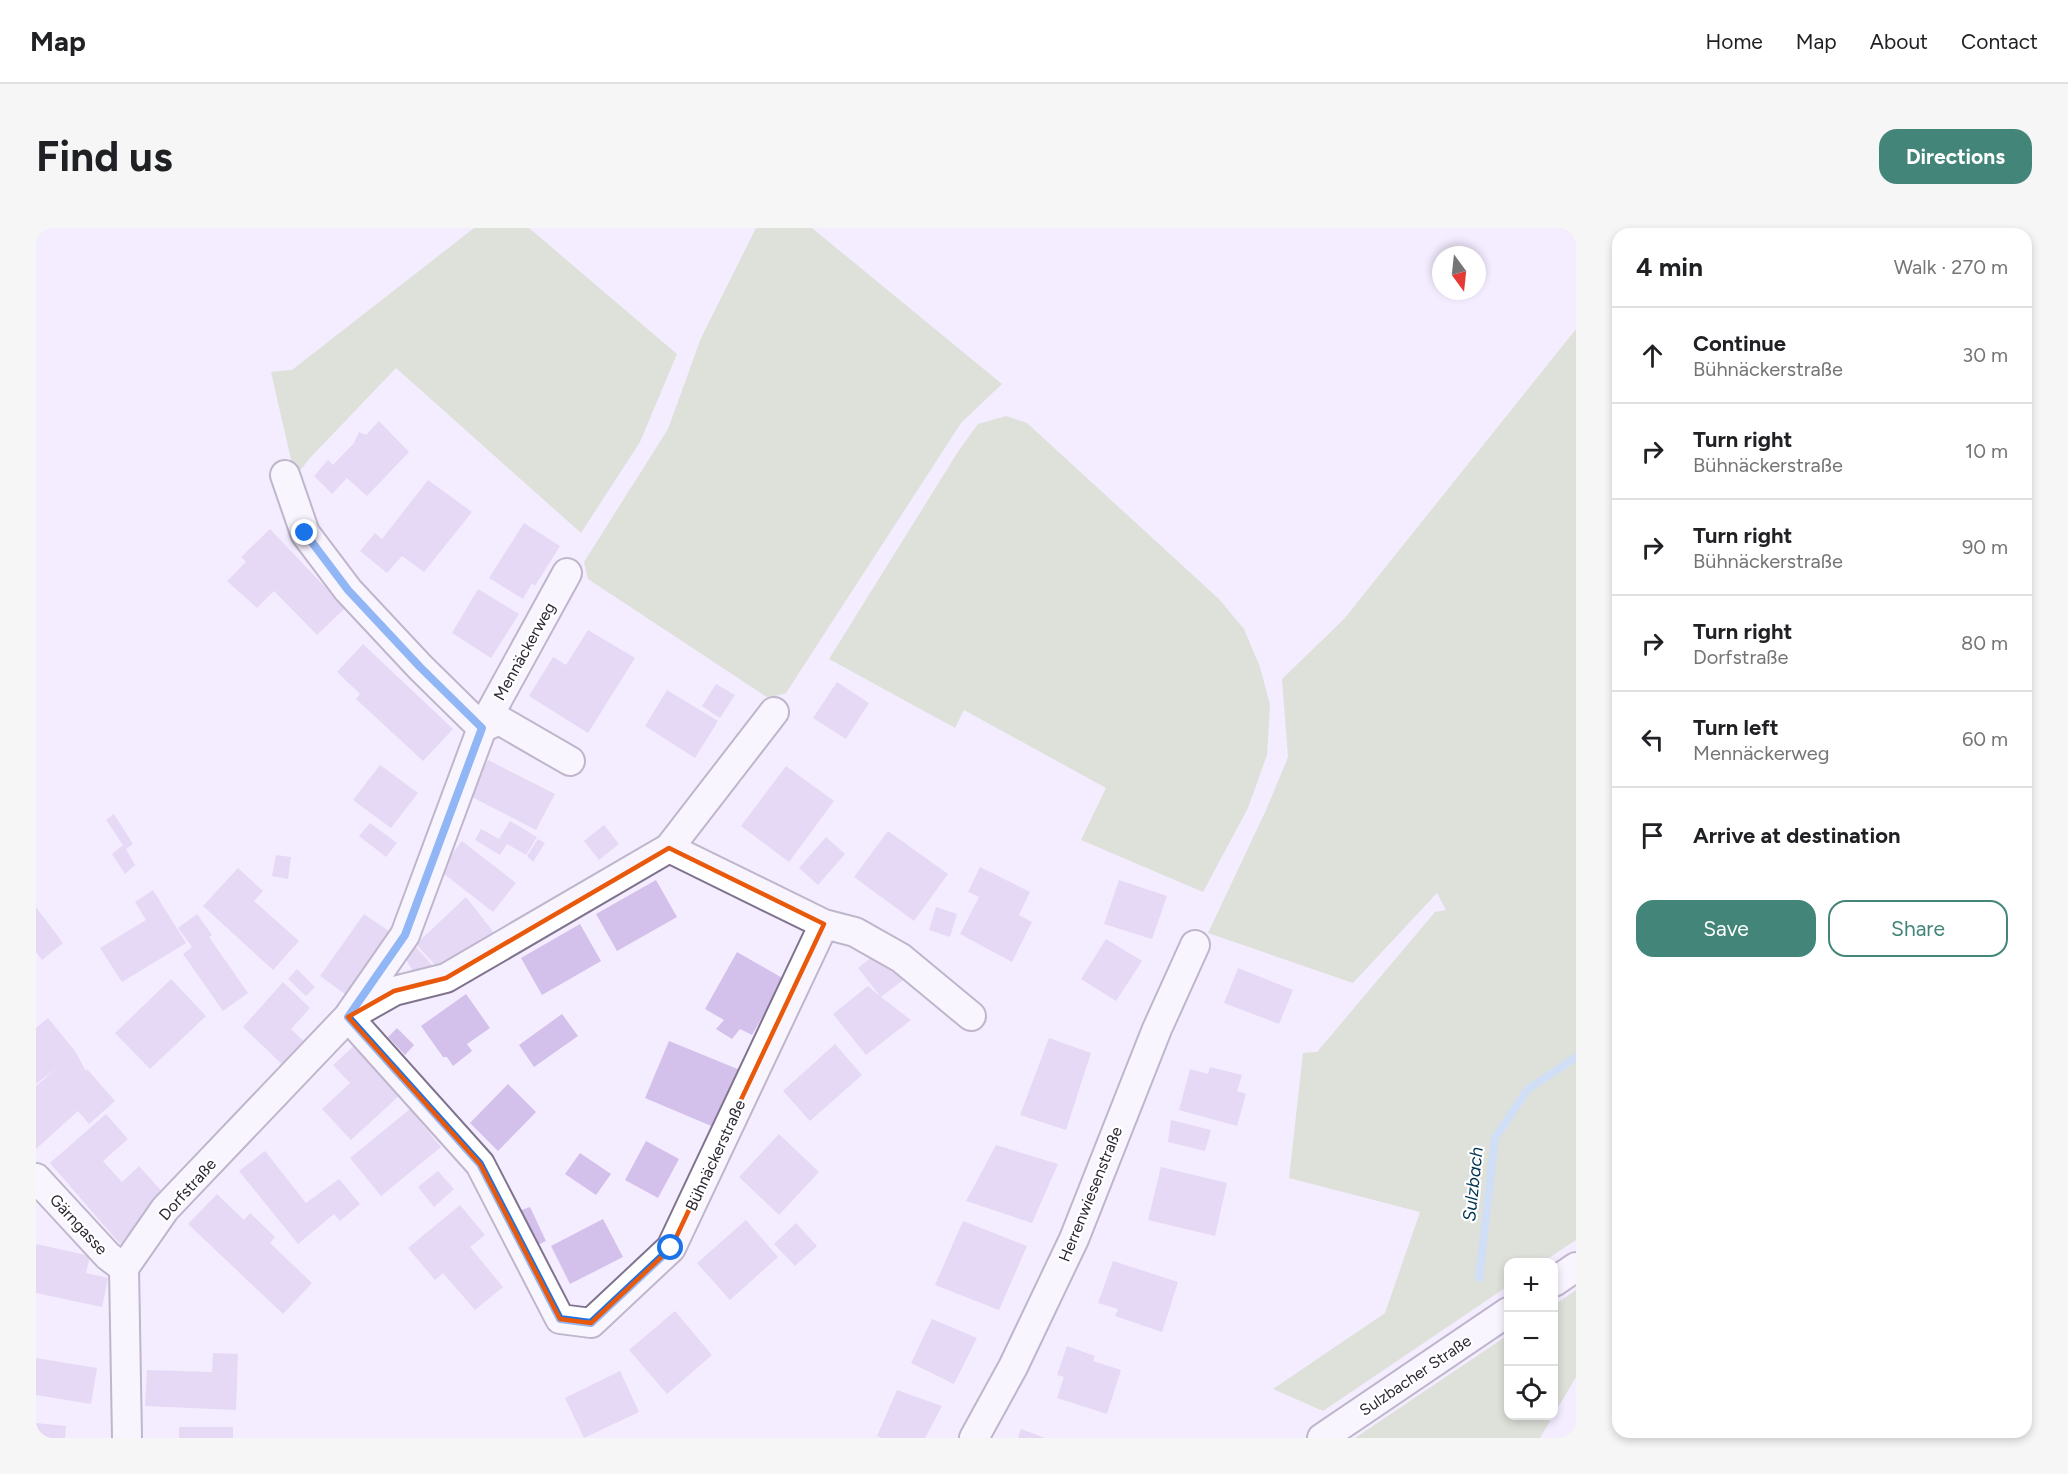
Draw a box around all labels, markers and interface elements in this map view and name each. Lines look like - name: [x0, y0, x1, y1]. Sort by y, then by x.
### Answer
- text: Map: [30, 24, 86, 58]
- text: Home: [1706, 29, 1763, 54]
- text: Map: [1796, 29, 1837, 54]
- text: About: [1870, 29, 1928, 54]
- text: Contact: [1961, 29, 2038, 54]
- button: Directions: [1879, 129, 2032, 184]
- text: Find us: [36, 131, 173, 182]
- north arrow: [1432, 246, 1486, 300]
- text: 4 min: [1636, 251, 1703, 283]
- text: Walk · 270 m: [1894, 255, 2008, 279]
- text: Continue: [1693, 330, 1786, 357]
- icon: ahead: [1636, 339, 1669, 372]
- text: 30 m: [1962, 343, 2008, 367]
- text: Bühnäckerstraße: [1693, 357, 1843, 381]
- text: Turn right: [1693, 426, 1792, 453]
- icon: right: [1636, 435, 1669, 468]
- text: 10 m: [1965, 439, 2008, 463]
- text: Bühnäckerstraße: [1693, 453, 1843, 477]
- route end: [291, 519, 317, 545]
- text: Turn right: [1693, 522, 1792, 549]
- icon: right: [1636, 531, 1669, 564]
- text: 90 m: [1962, 535, 2008, 559]
- text: Bühnäckerstraße: [1693, 549, 1843, 573]
- street label: Mennäckerweg: [490, 599, 559, 704]
- text: Turn right: [1693, 618, 1792, 645]
- icon: right: [1636, 627, 1669, 660]
- text: 80 m: [1961, 631, 2008, 655]
- text: Dorfstraße: [1693, 645, 1789, 669]
- text: Turn left: [1693, 714, 1779, 741]
- icon: left: [1636, 723, 1669, 756]
- text: 60 m: [1962, 727, 2008, 751]
- text: Mennäckerweg: [1693, 741, 1829, 765]
- icon: arrive: [1636, 819, 1669, 852]
- text: Arrive at destination: [1693, 822, 1901, 849]
- button: Save: [1636, 900, 1816, 957]
- button: Share: [1828, 900, 2008, 957]
- street label: Bühnäckerstraße: [681, 1097, 750, 1214]
- street label: Herrenwiesenstraße: [1055, 1124, 1126, 1265]
- water label: Sulzbach: [1458, 1146, 1488, 1222]
- street label: Dorfstraße: [155, 1154, 220, 1224]
- street label: Gärngasse: [46, 1190, 112, 1259]
- route start: [657, 1234, 683, 1260]
- map controls: [1504, 1258, 1558, 1420]
- button: +: [1504, 1258, 1558, 1312]
- button: −: [1504, 1312, 1558, 1366]
- street label: Sulzbacher Straße: [1356, 1331, 1475, 1420]
- button: locate: [1504, 1366, 1558, 1420]

